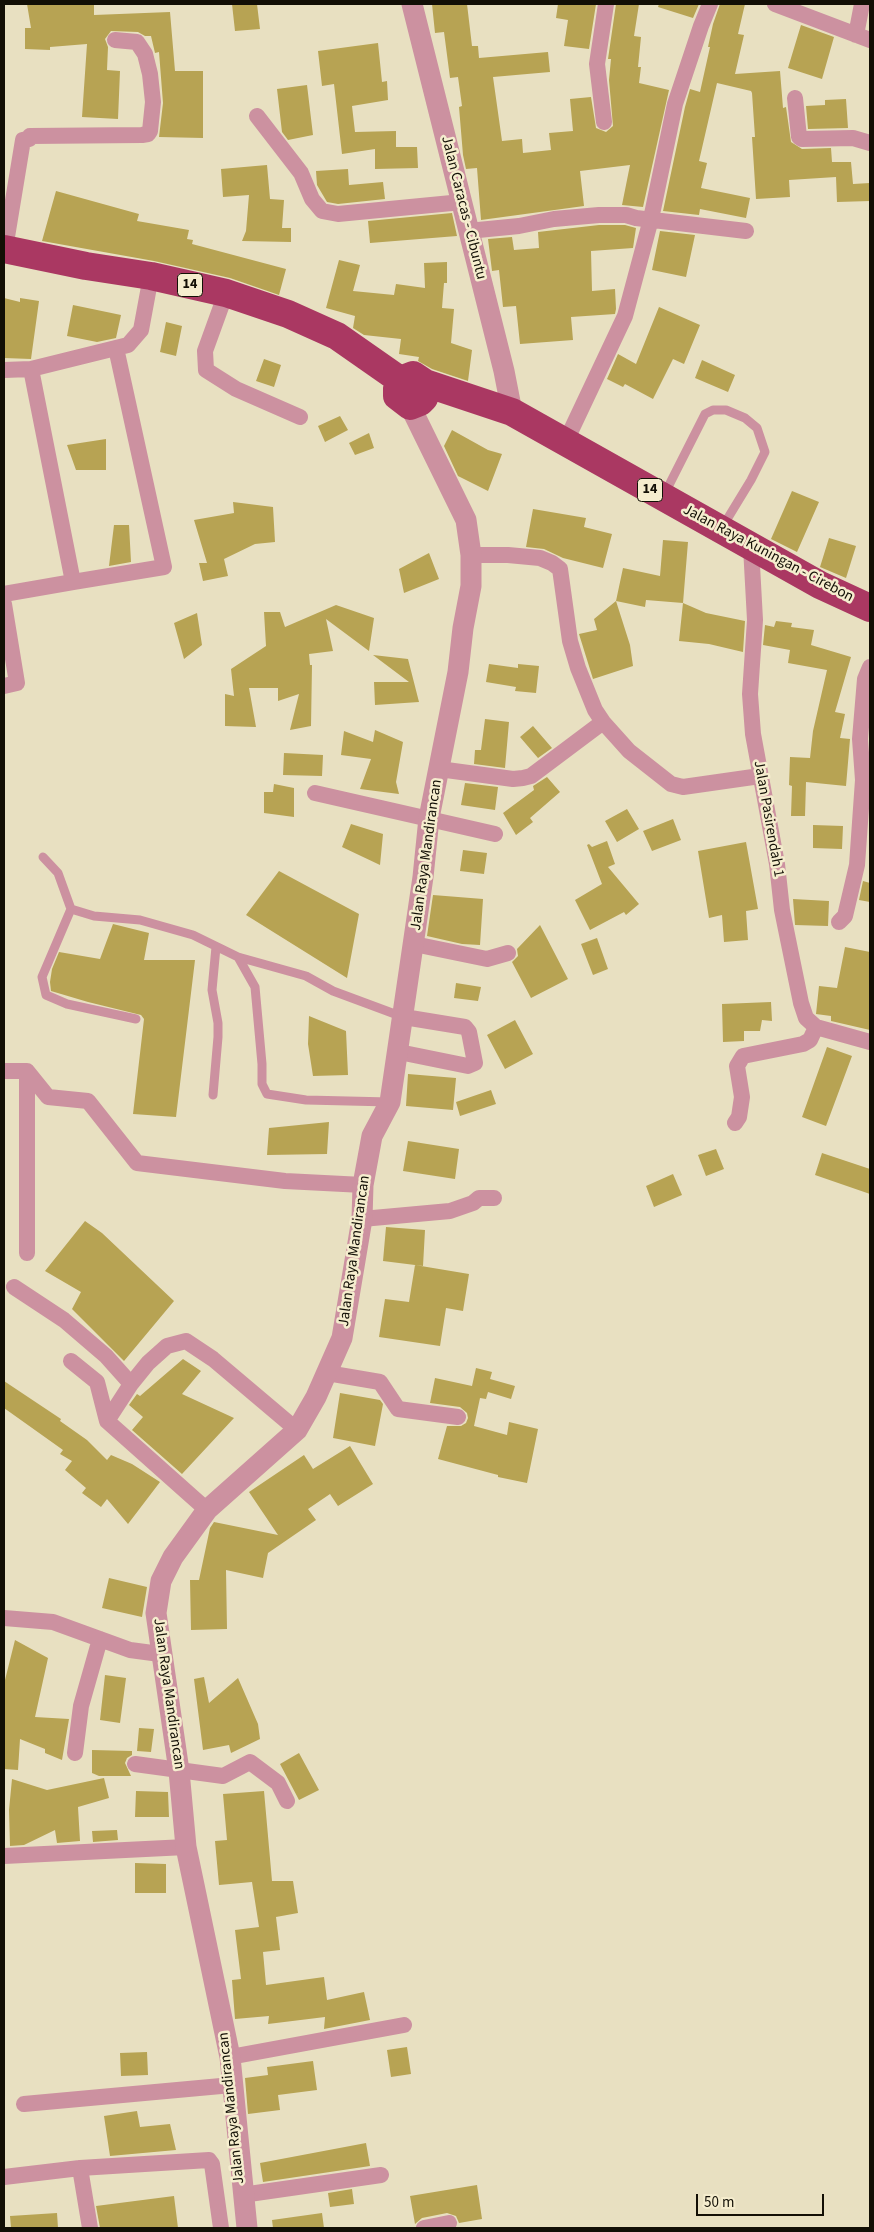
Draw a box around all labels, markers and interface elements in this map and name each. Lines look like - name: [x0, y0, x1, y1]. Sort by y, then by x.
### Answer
- street label: Jalan Caracas - Cibuntu: [436, 134, 490, 282]
- road number: 14: [178, 274, 202, 296]
- road number: 14: [638, 478, 662, 502]
- street label: Jalan Raya Kuningan - Cirebon: [680, 501, 856, 607]
- street label: Jalan Pasirendah 1: [749, 759, 787, 879]
- street label: Jalan Raya Mandirancan: [407, 778, 447, 932]
- street label: Jalan Raya Mandirancan: [335, 1174, 375, 1328]
- street label: Jalan Raya Mandirancan: [148, 1617, 188, 1771]
- street label: Jalan Raya Mandirancan: [215, 2031, 249, 2185]
- scale bar: [699, 2184, 826, 2216]
- text: 50 m: [704, 2192, 734, 2213]

